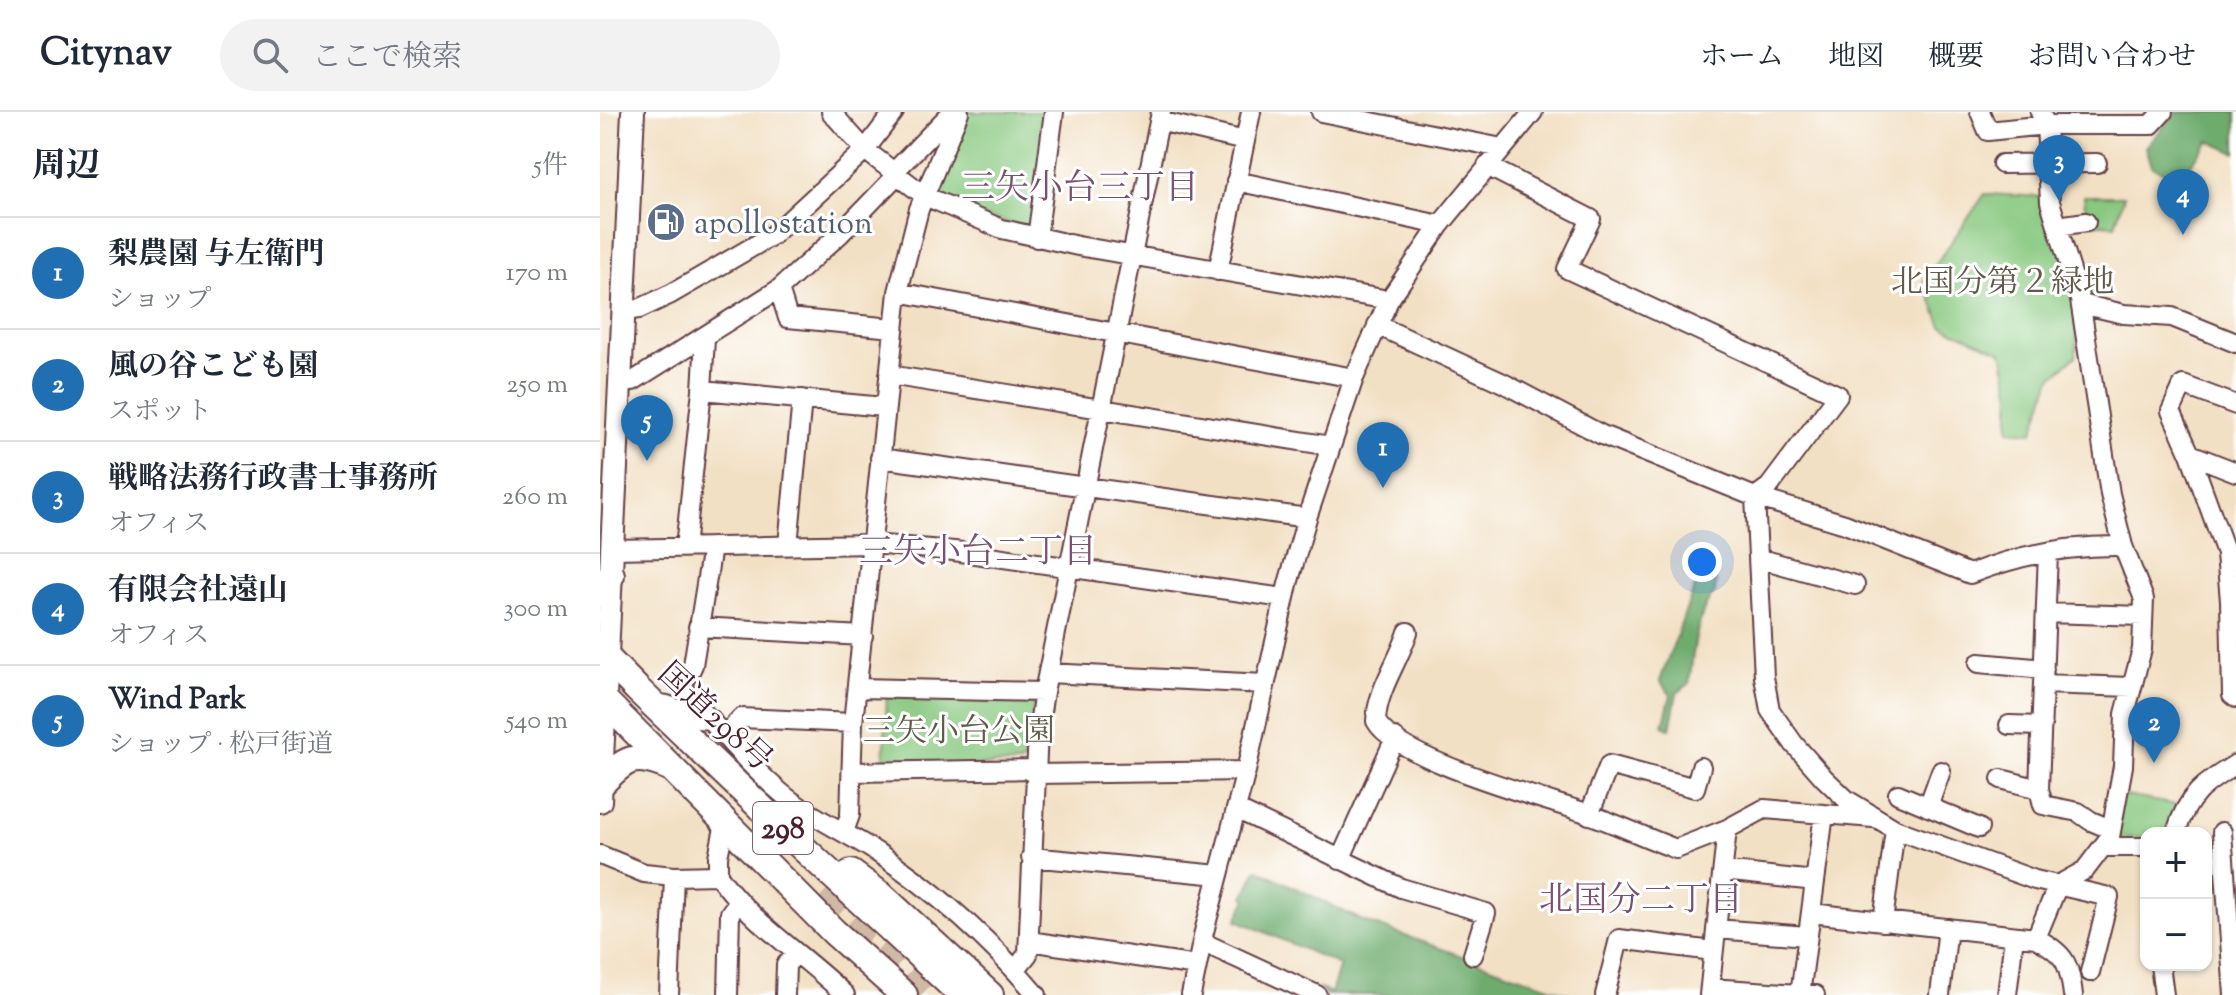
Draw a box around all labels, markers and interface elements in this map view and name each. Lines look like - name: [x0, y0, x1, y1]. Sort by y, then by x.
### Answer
- search box: [220, 19, 780, 91]
- text: Citynav: [40, 28, 172, 82]
- icon: search: [248, 33, 292, 77]
- text: ここで検索: [312, 37, 462, 80]
- text: ホーム: [1700, 38, 1784, 78]
- text: 地図: [1828, 38, 1884, 78]
- text: 概要: [1928, 38, 1984, 78]
- text: お問い合わせ: [2028, 38, 2196, 78]
- pin: 3: [2033, 135, 2085, 201]
- text: 周辺: [32, 143, 100, 192]
- text: 5件: [533, 148, 568, 185]
- district label: 三矢小台三丁目: [961, 165, 1199, 214]
- pin: 4: [2157, 169, 2209, 235]
- fuel station icon: apollostation: [645, 201, 687, 243]
- place label: apollostation: [694, 202, 873, 248]
- text: 梨農園 与左衛門: [108, 234, 324, 277]
- text: 1: [54, 255, 62, 292]
- text: 170 m: [506, 255, 568, 292]
- park label: 北国分第２緑地: [1891, 261, 2115, 307]
- text: ショップ: [108, 282, 211, 319]
- text: 風の谷こども園: [108, 346, 318, 389]
- text: 2: [52, 367, 64, 404]
- text: 250 m: [506, 367, 568, 404]
- text: スポット: [108, 394, 212, 431]
- pin: 5: [621, 395, 673, 461]
- pin: 1: [1357, 422, 1409, 488]
- text: 戦略法務行政書士事務所: [108, 458, 438, 501]
- text: 3: [53, 479, 63, 516]
- text: 260 m: [502, 479, 568, 516]
- text: オフィス: [108, 506, 209, 543]
- district label: 三矢小台二丁目: [859, 529, 1097, 578]
- your location: [1682, 542, 1722, 582]
- text: 有限会社遠山: [108, 570, 288, 613]
- text: 4: [51, 591, 65, 628]
- text: 300 m: [503, 591, 568, 628]
- text: オフィス: [108, 618, 209, 655]
- street label: 国道298号: [646, 653, 782, 784]
- text: Wind Park: [108, 679, 246, 722]
- pin: 2: [2128, 697, 2180, 763]
- text: 5: [54, 703, 62, 740]
- text: 540 m: [505, 703, 568, 740]
- park label: 三矢小台公園: [863, 710, 1055, 756]
- text: ショップ · 松戸街道: [108, 727, 333, 764]
- road number: 298: [753, 802, 813, 854]
- map controls: [2140, 827, 2212, 971]
- button: +: [2140, 827, 2212, 899]
- district label: 北国分二丁目: [1539, 877, 1743, 926]
- button: −: [2140, 899, 2212, 971]

